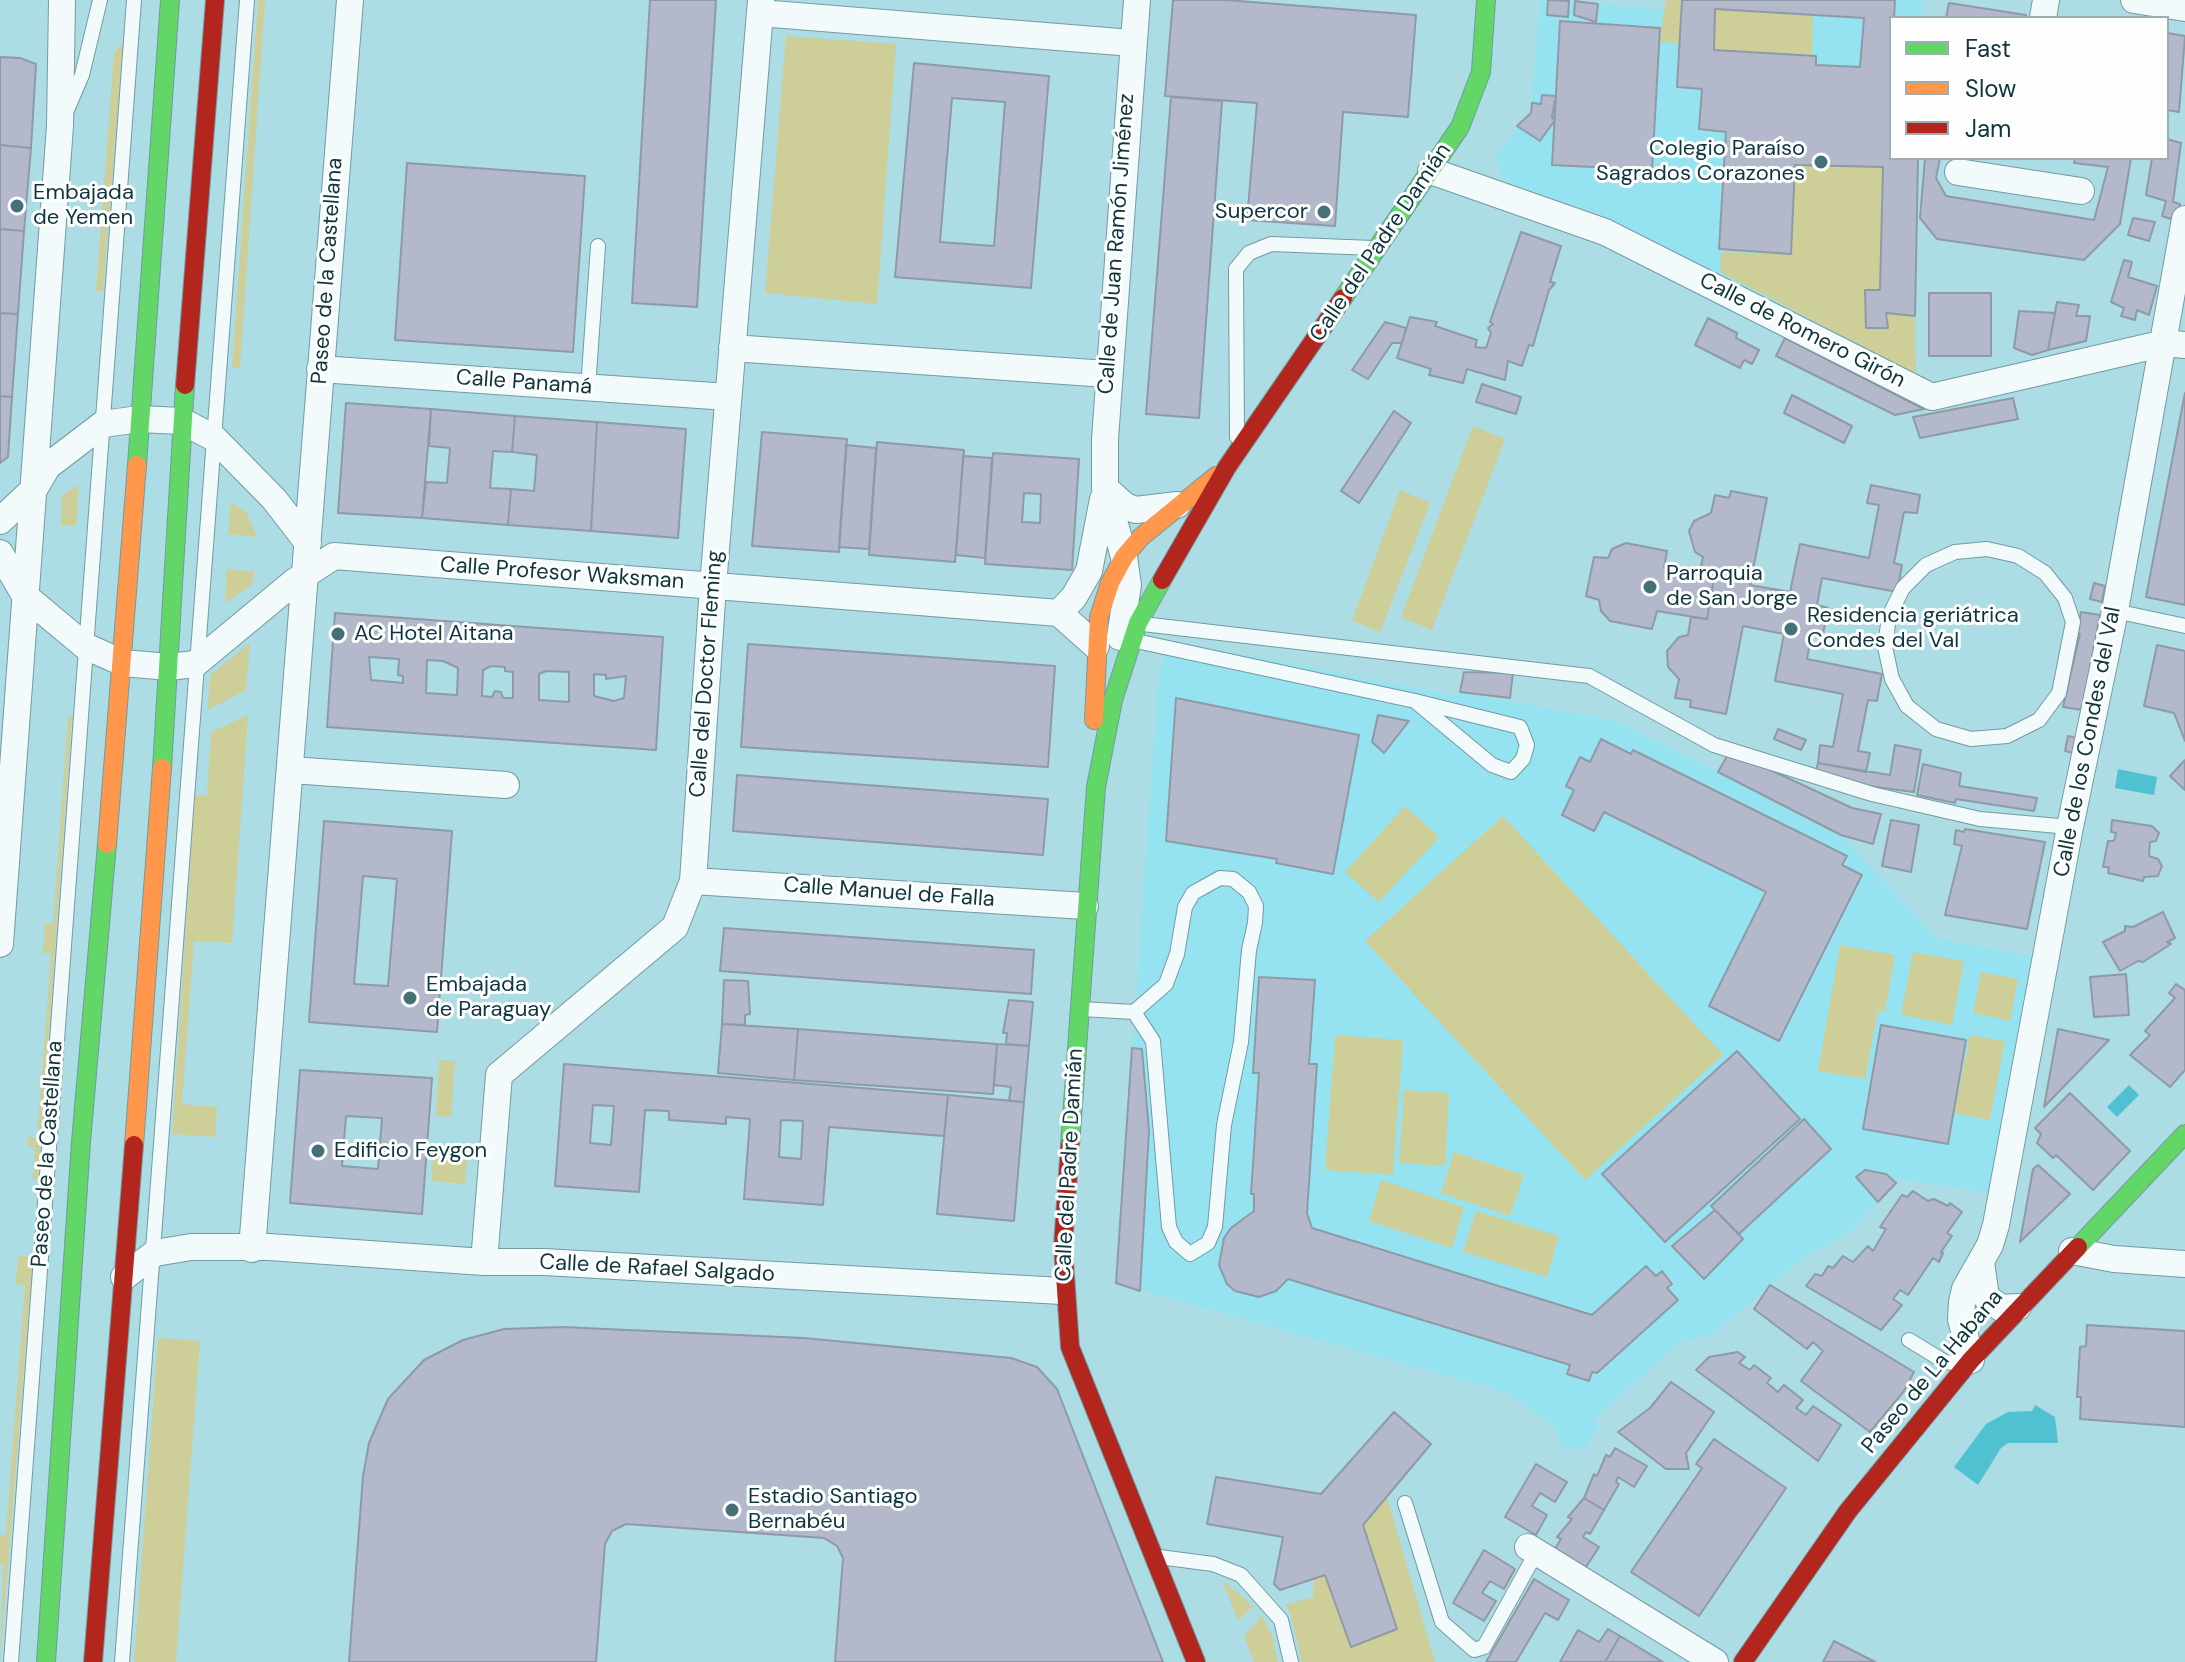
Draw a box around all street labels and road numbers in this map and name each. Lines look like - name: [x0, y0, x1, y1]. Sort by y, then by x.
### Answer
- street label: Calle de Juan Ramón Jiménez: [1093, 93, 1141, 395]
- street label: Calle del Padre Damián: [1305, 139, 1457, 347]
- street label: Paseo de la Castellana: [307, 157, 349, 385]
- street label: Calle de Romero Girón: [1695, 268, 1909, 394]
- street label: Calle Panamá: [455, 365, 593, 401]
- street label: Calle del Doctor Fleming: [685, 550, 729, 798]
- street label: Calle Profesor Waksman: [439, 552, 685, 596]
- street label: Calle de los Condes del Val: [2049, 605, 2127, 879]
- street label: Calle Manuel de Falla: [782, 872, 996, 914]
- street label: Paseo de la Castellana: [27, 1040, 69, 1268]
- street label: Calle del Padre Damián: [1051, 1048, 1089, 1282]
- street label: Calle de Rafael Salgado: [539, 1250, 775, 1288]
- street label: Paseo de La Habana: [1857, 1285, 2009, 1459]

